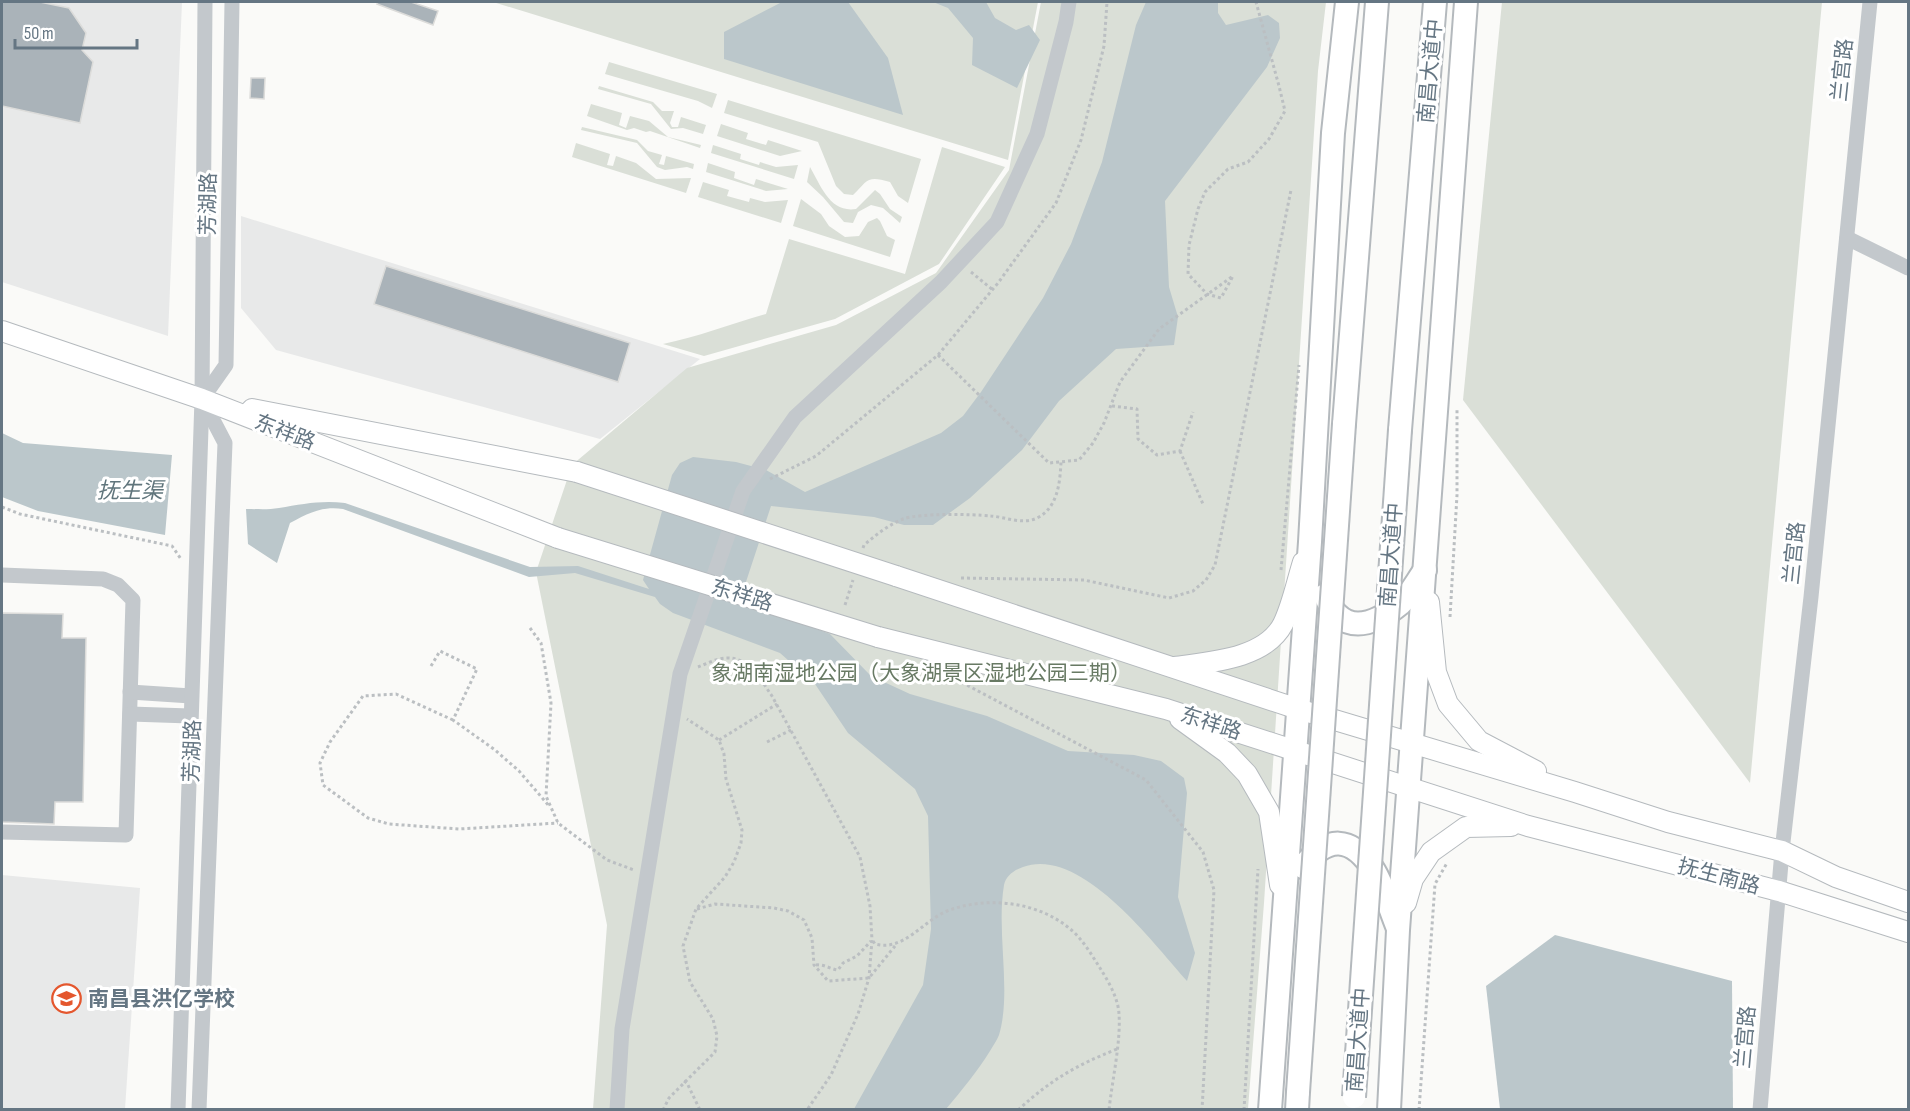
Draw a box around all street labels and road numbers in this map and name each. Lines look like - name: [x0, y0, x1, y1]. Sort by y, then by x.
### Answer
- street label: 南昌大道中: [1413, 18, 1448, 124]
- street label: 兰宫路: [1827, 37, 1858, 103]
- street label: 芳湖路: [195, 172, 222, 236]
- street label: 东祥路: [251, 410, 319, 455]
- street label: 南昌大道中: [1375, 502, 1408, 608]
- street label: 兰宫路: [1779, 520, 1810, 586]
- street label: 东祥路: [708, 574, 776, 617]
- street label: 东祥路: [1177, 702, 1245, 745]
- street label: 芳湖路: [179, 719, 206, 783]
- street label: 抚生南路: [1675, 854, 1763, 899]
- street label: 南昌大道中: [1342, 987, 1375, 1093]
- street label: 兰宫路: [1730, 1005, 1761, 1070]

